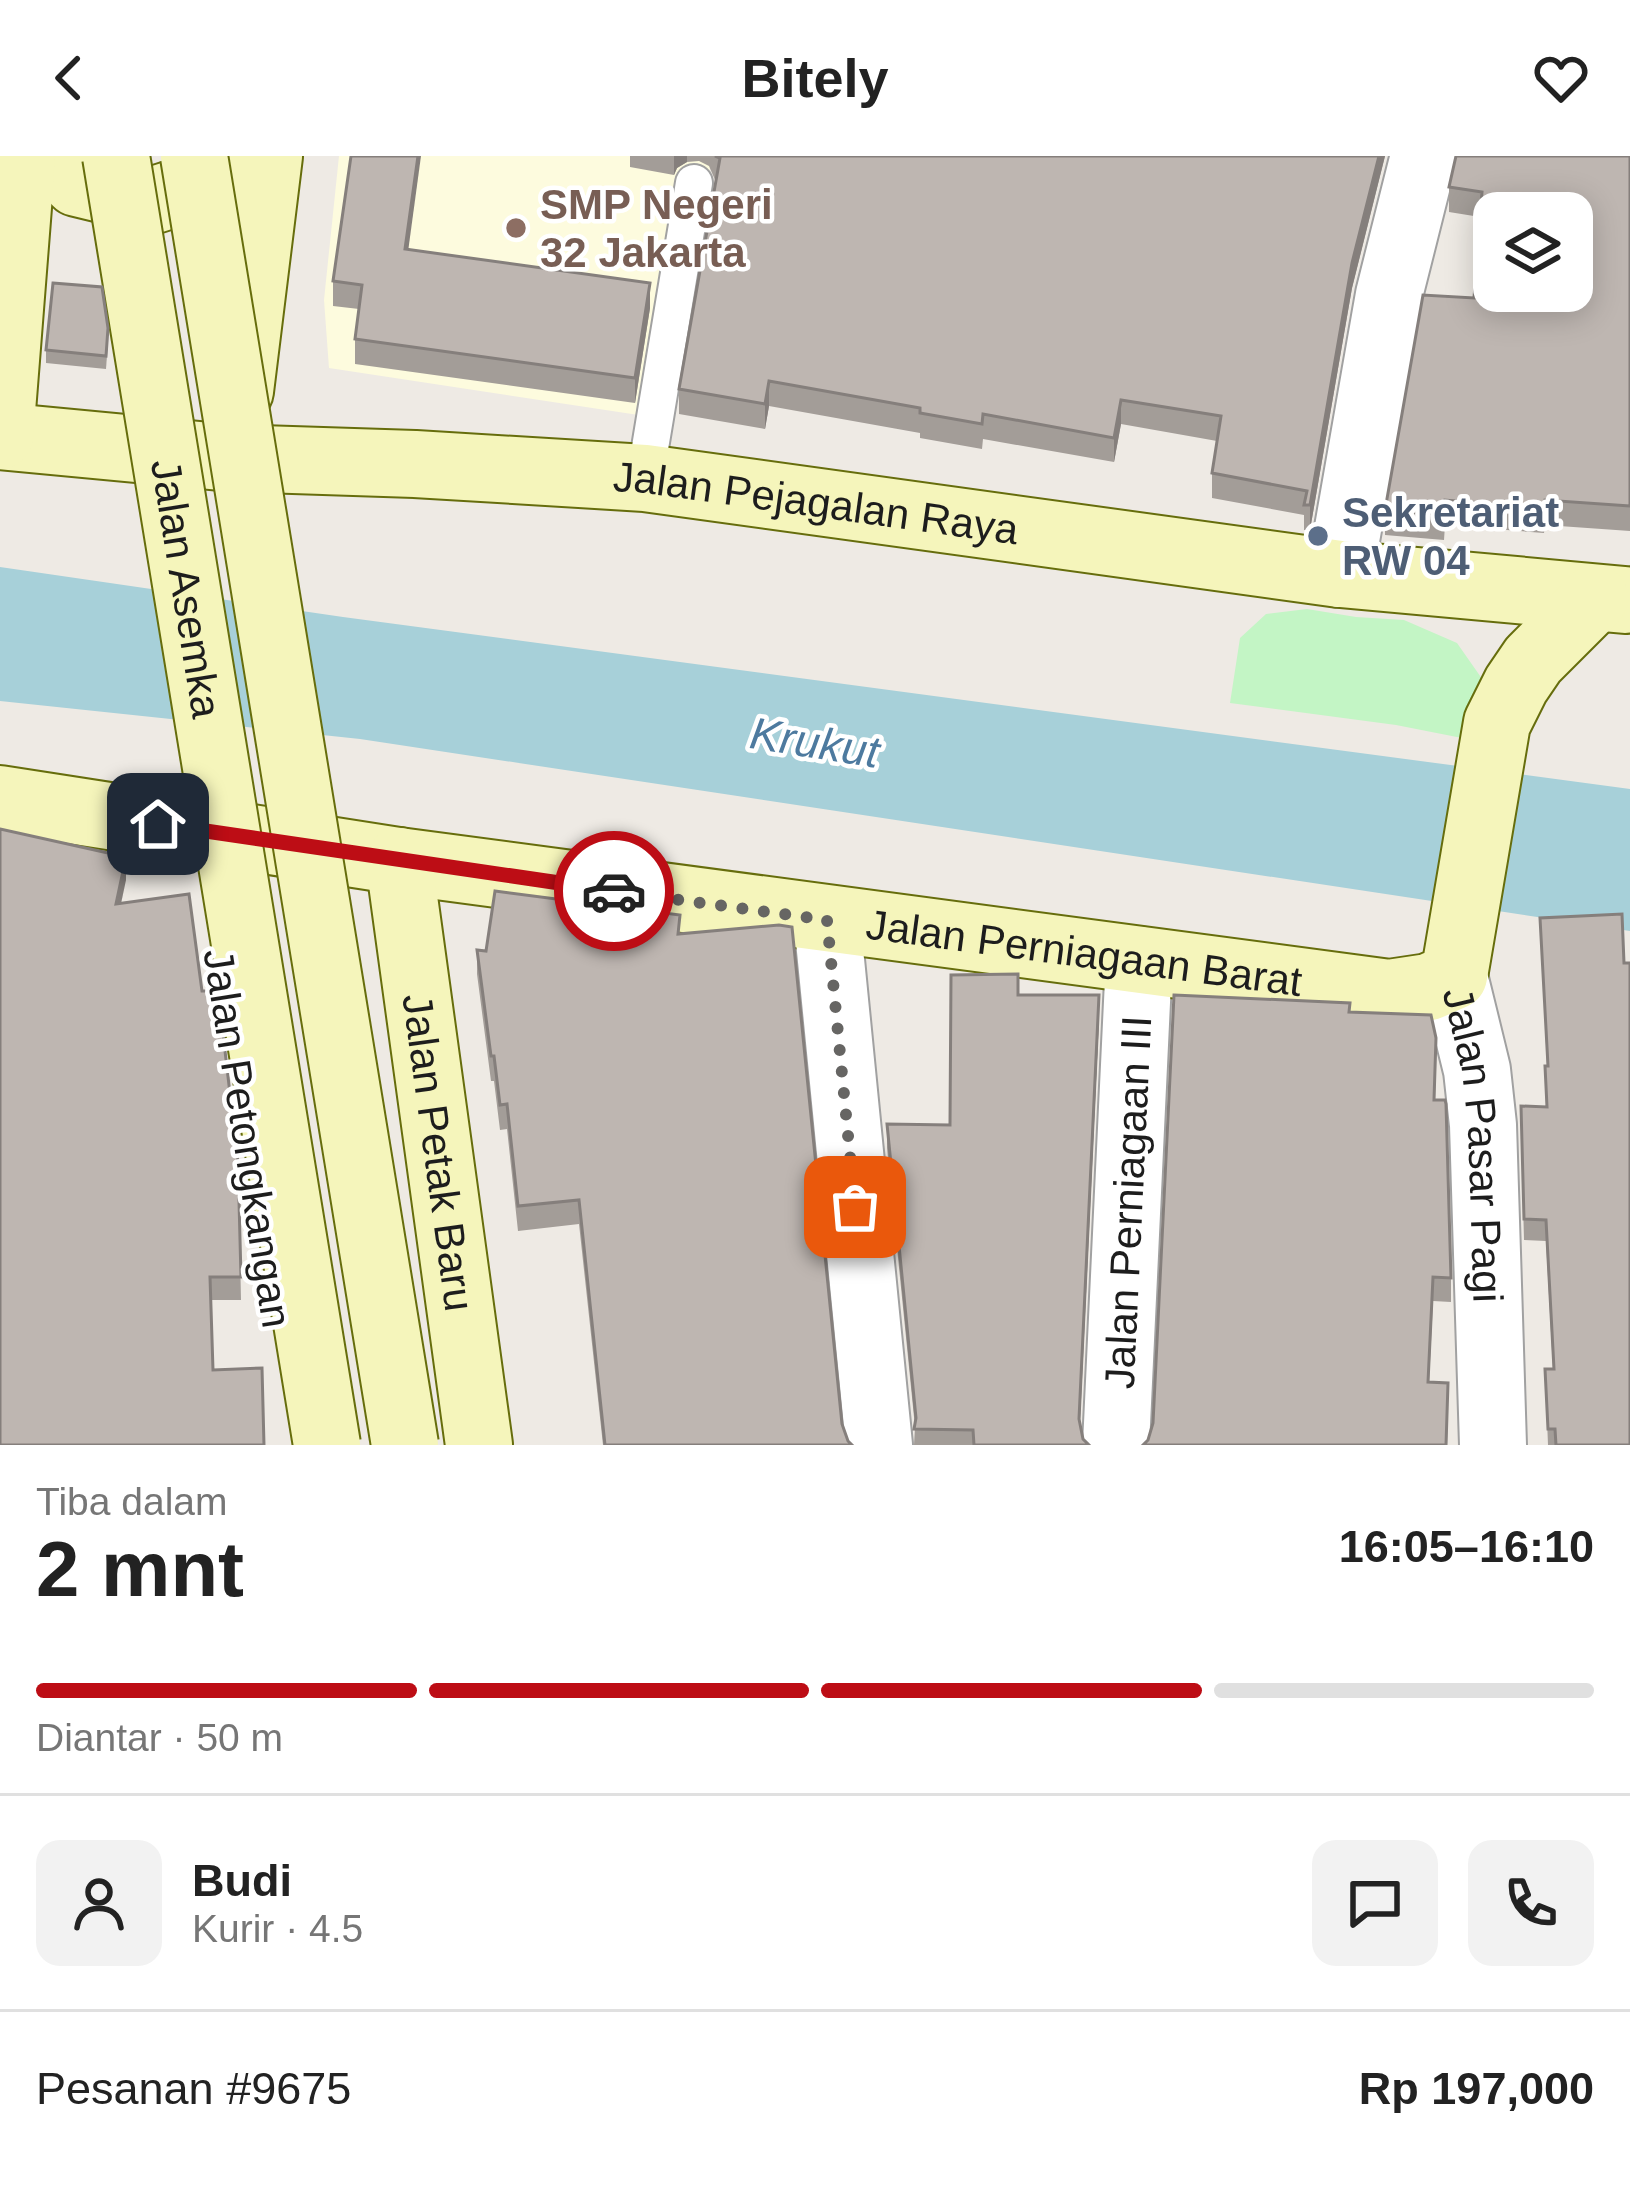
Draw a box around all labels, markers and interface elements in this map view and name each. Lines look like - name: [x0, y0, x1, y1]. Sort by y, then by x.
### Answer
- icon: back: [36, 45, 102, 111]
- icon: heart: [1528, 45, 1594, 111]
- text: Bitely: [741, 48, 889, 108]
- place label: SMP Negeri 32 Jakarta: [540, 181, 773, 276]
- map controls: [1473, 192, 1593, 312]
- button: layers: [1473, 192, 1593, 312]
- marker: SMP Negeri 32 Jakarta: [503, 215, 529, 241]
- street label: Jalan Pejagalan Raya: [612, 453, 1022, 553]
- street label: Jalan Asemka: [142, 455, 231, 722]
- place label: Sekretariat RW 04: [1342, 489, 1559, 584]
- marker: Sekretariat RW 04: [1305, 523, 1331, 549]
- water label: Krukut: [747, 707, 886, 778]
- pin: [107, 773, 209, 875]
- icon: home: [125, 791, 191, 857]
- courier: [554, 831, 674, 951]
- icon: car: [581, 858, 647, 924]
- street label: Jalan Perniagaan Barat: [863, 901, 1305, 1005]
- street label: Jalan Petongkangan: [194, 945, 301, 1331]
- street label: Jalan Pasar Pagi: [1434, 982, 1512, 1303]
- street label: Jalan Petak Baru: [393, 991, 483, 1314]
- street label: Jalan Perniagaan III: [1096, 1015, 1160, 1390]
- pin: [804, 1156, 906, 1258]
- icon: bag: [822, 1174, 888, 1240]
- text: Tiba dalam: [36, 1480, 227, 1523]
- text: 16:05–16:10: [1339, 1521, 1594, 1572]
- text: 2 mnt: [36, 1525, 244, 1613]
- text: Diantar · 50 m: [36, 1716, 283, 1759]
- button: person: [36, 1840, 162, 1966]
- button: chat: [1312, 1840, 1438, 1966]
- button: phone: [1468, 1840, 1594, 1966]
- text: Budi: [192, 1855, 292, 1906]
- text: Kurir · 4.5: [192, 1907, 363, 1950]
- text: Pesanan #9675: [36, 2063, 351, 2114]
- text: Rp 197,000: [1359, 2063, 1594, 2114]

